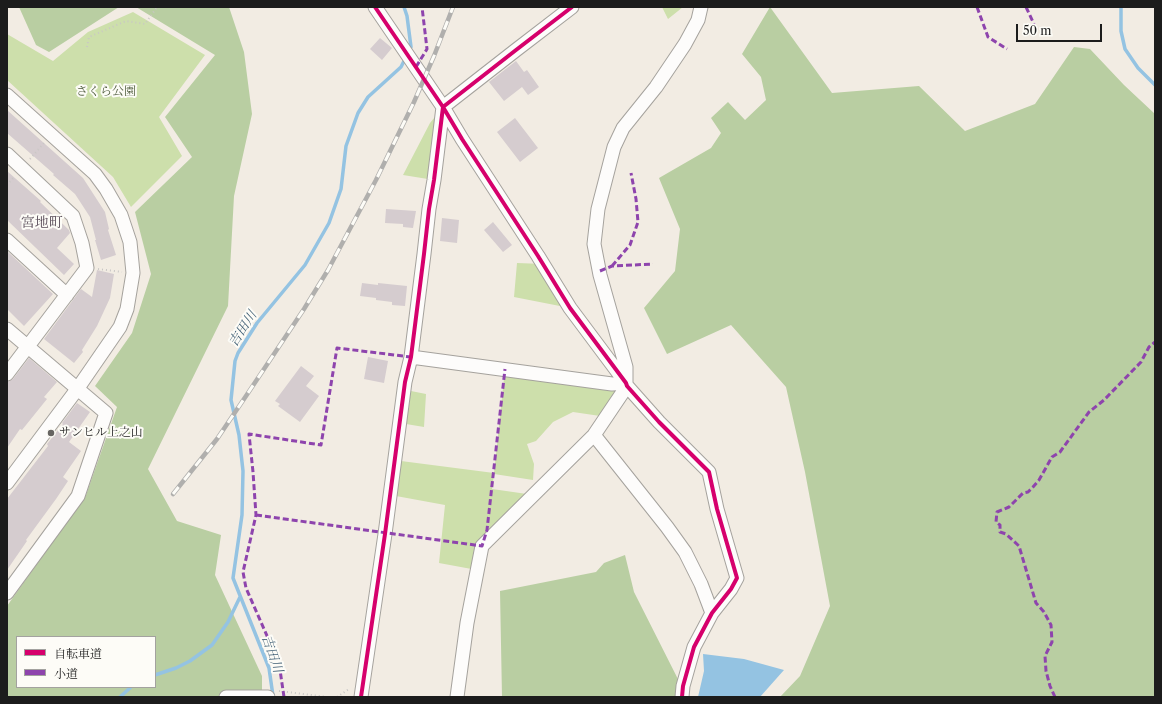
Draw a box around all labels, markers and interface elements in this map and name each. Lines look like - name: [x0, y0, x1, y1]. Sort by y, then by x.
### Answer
- scale bar: [1018, 16, 1104, 42]
- text: 50 m: [1023, 23, 1052, 38]
- park label: さくら公園: [76, 85, 136, 99]
- district label: 宮地町: [21, 215, 63, 231]
- water label: 吉田川: [226, 308, 260, 350]
- place label: サンヒル上之山: [59, 426, 143, 440]
- marker: サンヒル上之山: [46, 428, 56, 438]
- water label: 吉田川: [258, 633, 286, 675]
- legend: [16, 636, 156, 688]
- text: 自転車道: [54, 646, 102, 661]
- text: 小道: [54, 666, 78, 681]

